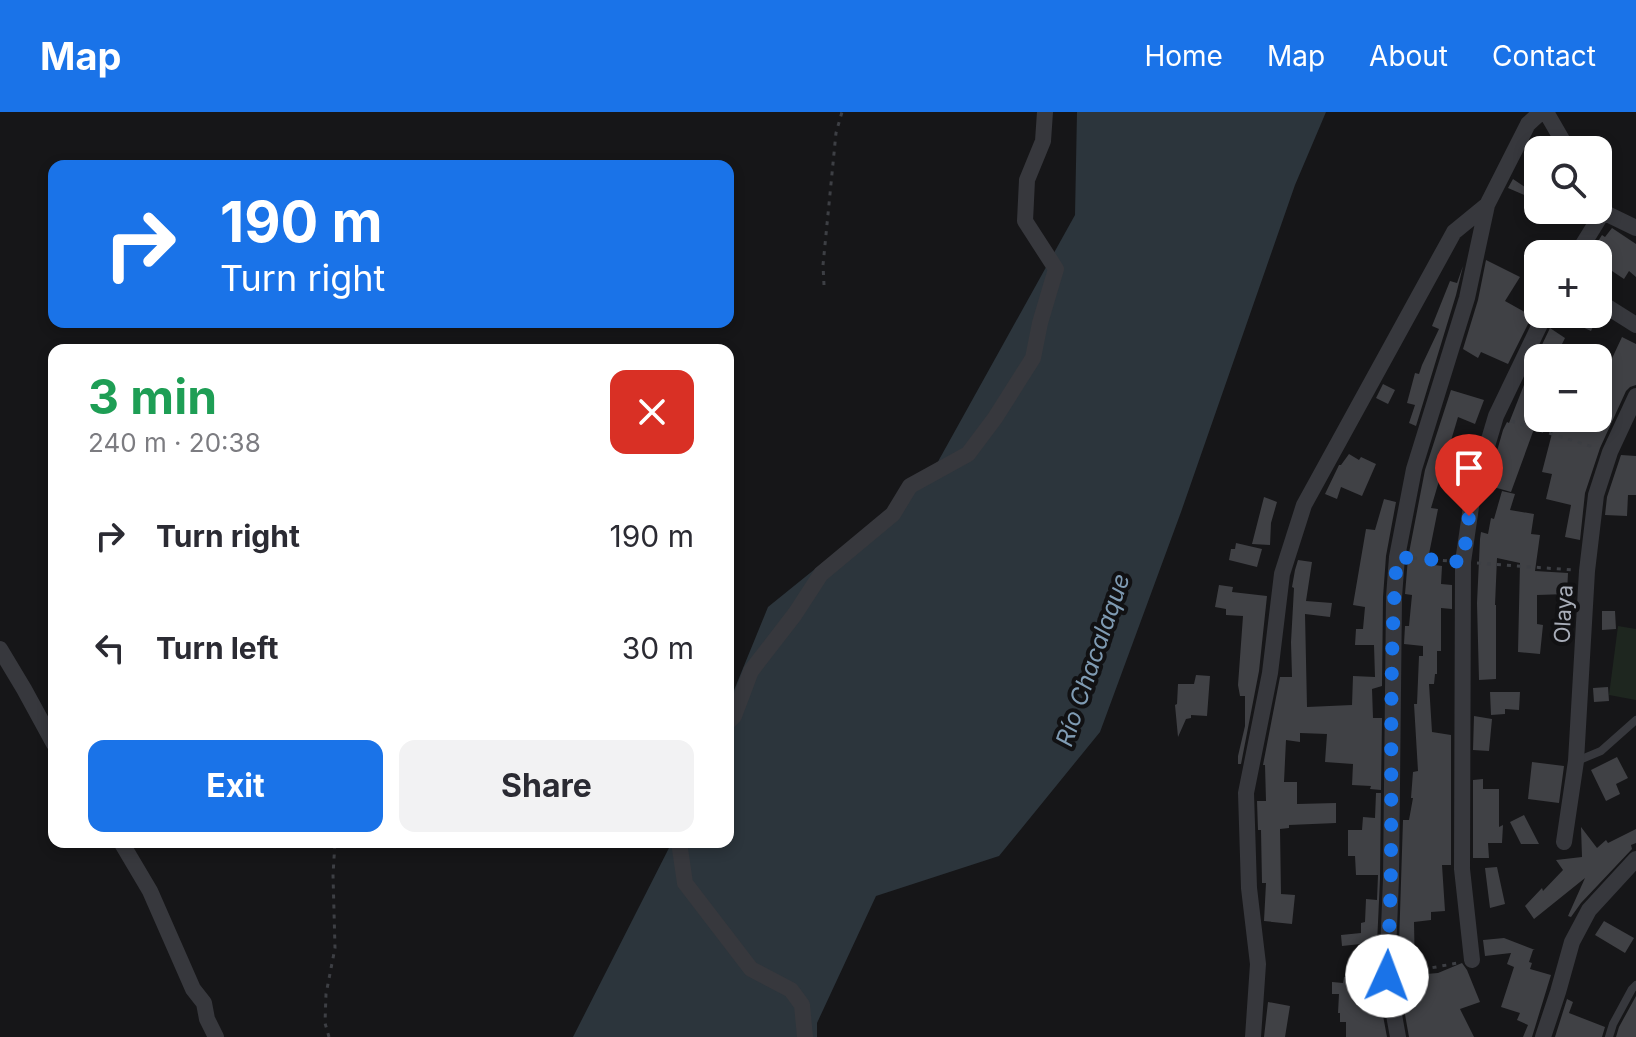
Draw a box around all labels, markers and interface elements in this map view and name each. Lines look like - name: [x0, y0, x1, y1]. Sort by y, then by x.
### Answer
- text: Map: [40, 33, 121, 79]
- text: Home: [1144, 39, 1223, 73]
- text: Map: [1267, 39, 1325, 73]
- text: About: [1369, 39, 1448, 73]
- text: Contact: [1492, 39, 1596, 73]
- map controls: [1524, 136, 1612, 432]
- button: search: [1524, 136, 1612, 224]
- text: 190 m: [220, 188, 383, 256]
- icon: right: [88, 192, 192, 296]
- button: +: [1524, 240, 1612, 328]
- text: Turn right: [220, 256, 385, 300]
- button: −: [1524, 344, 1612, 432]
- text: 3 min: [88, 367, 217, 426]
- button: close: [610, 370, 694, 454]
- text: 240 m · 20:38: [88, 427, 261, 458]
- pin: [1435, 434, 1503, 516]
- icon: arrive: [1447, 446, 1491, 490]
- icon: right: [88, 514, 132, 558]
- text: Turn right: [156, 518, 300, 554]
- text: 190 m: [610, 518, 694, 554]
- water label: Río Chacalaque: [1049, 570, 1136, 750]
- street label: Olaya: [1548, 584, 1578, 644]
- icon: left: [88, 626, 132, 670]
- text: Turn left: [156, 630, 278, 666]
- text: 30 m: [622, 630, 694, 666]
- button: Exit: [88, 740, 383, 832]
- button: Share: [399, 740, 694, 832]
- position arrow: [1345, 934, 1429, 1018]

